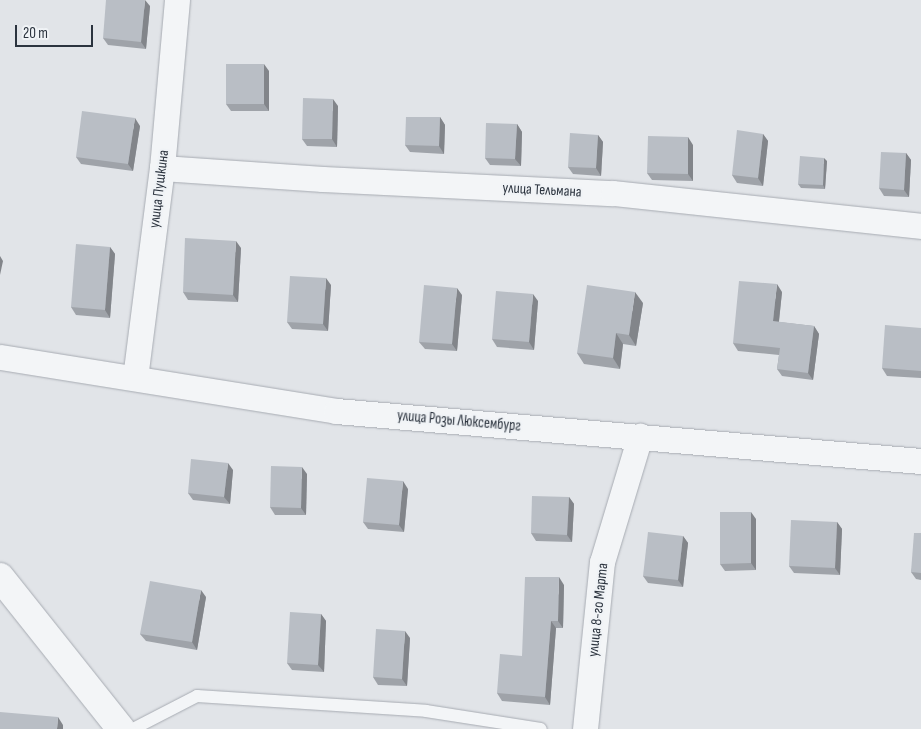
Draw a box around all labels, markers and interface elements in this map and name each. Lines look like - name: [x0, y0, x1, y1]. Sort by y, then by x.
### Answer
- scale bar: [18, 15, 95, 47]
- text: 20 m: [23, 24, 48, 43]
- street label: улица Пушкина: [145, 149, 173, 229]
- street label: улица Тельмана: [502, 179, 582, 201]
- street label: улица Розы Люксембург: [396, 407, 522, 435]
- street label: улица 8-го Марта: [584, 562, 612, 658]

